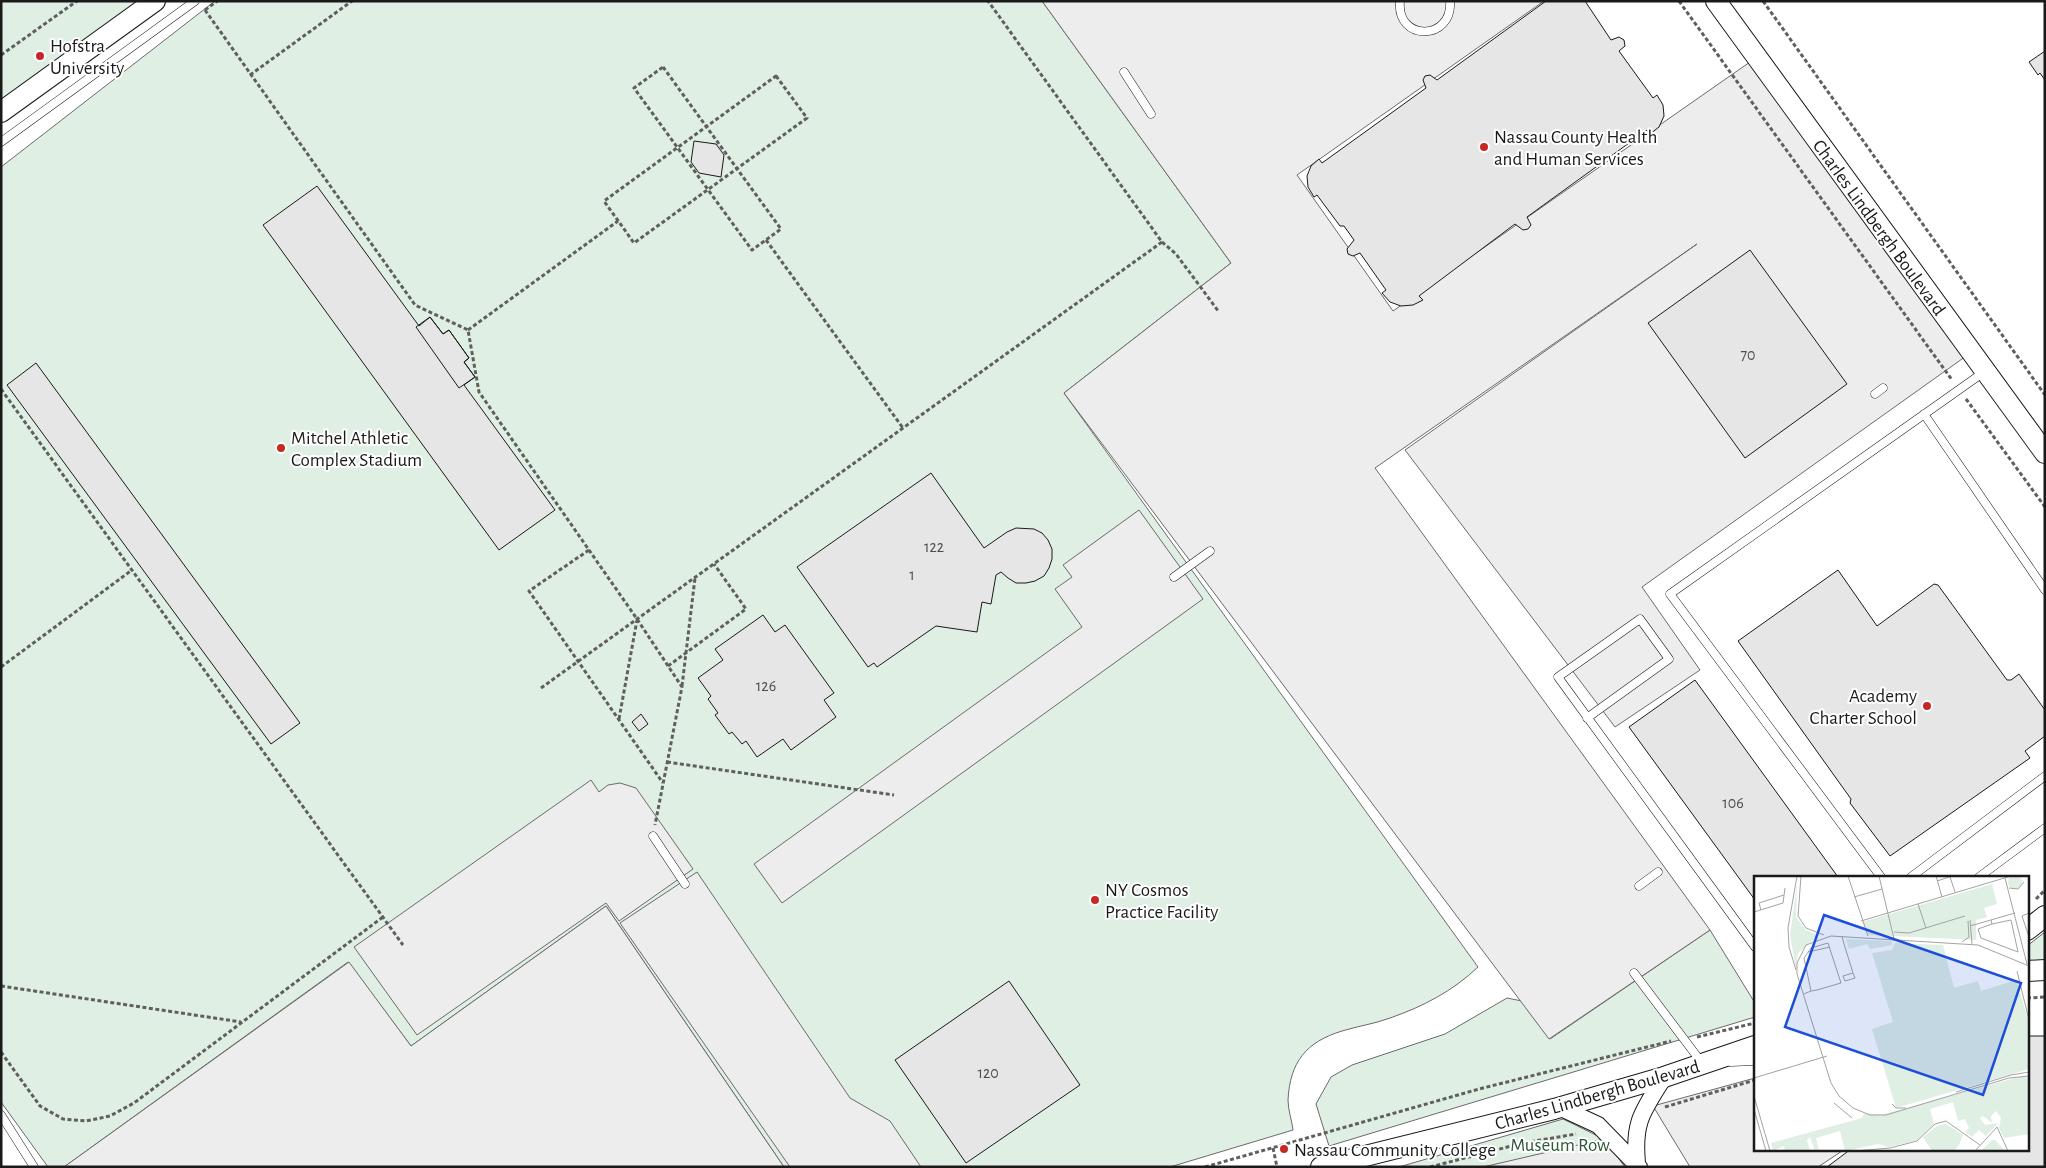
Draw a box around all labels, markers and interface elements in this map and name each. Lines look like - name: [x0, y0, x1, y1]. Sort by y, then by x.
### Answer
- place label: Hofstra University: [50, 37, 124, 78]
- marker: Hofstra University: [34, 50, 46, 62]
- place label: Nassau County Health and Human Services: [1494, 128, 1657, 169]
- street label: Charles Lindbergh Boulevard: [1809, 137, 1949, 319]
- marker: Nassau County Health and Human Services: [1478, 141, 1490, 153]
- house number: 70: [1740, 347, 1756, 363]
- place label: Mitchel Athletic Complex Stadium: [291, 429, 422, 470]
- marker: Mitchel Athletic Complex Stadium: [275, 442, 287, 454]
- house number: 122: [924, 539, 944, 555]
- house number: 1: [909, 567, 915, 583]
- house number: 126: [756, 678, 776, 694]
- place label: Academy Charter School: [1810, 687, 1917, 728]
- marker: Academy Charter School: [1921, 700, 1933, 712]
- house number: 106: [1722, 795, 1744, 811]
- inset map: [1754, 876, 2028, 1150]
- place label: NY Cosmos Practice Facility: [1105, 881, 1218, 922]
- marker: NY Cosmos Practice Facility: [1089, 894, 1101, 906]
- street label: Charles Lindbergh Boulevard: [1493, 1057, 1702, 1134]
- house number: 120: [977, 1065, 999, 1081]
- park label: Museum Row: [1510, 1136, 1610, 1155]
- place label: Nassau Community College: [1294, 1141, 1496, 1160]
- marker: Nassau Community College: [1278, 1143, 1290, 1155]

